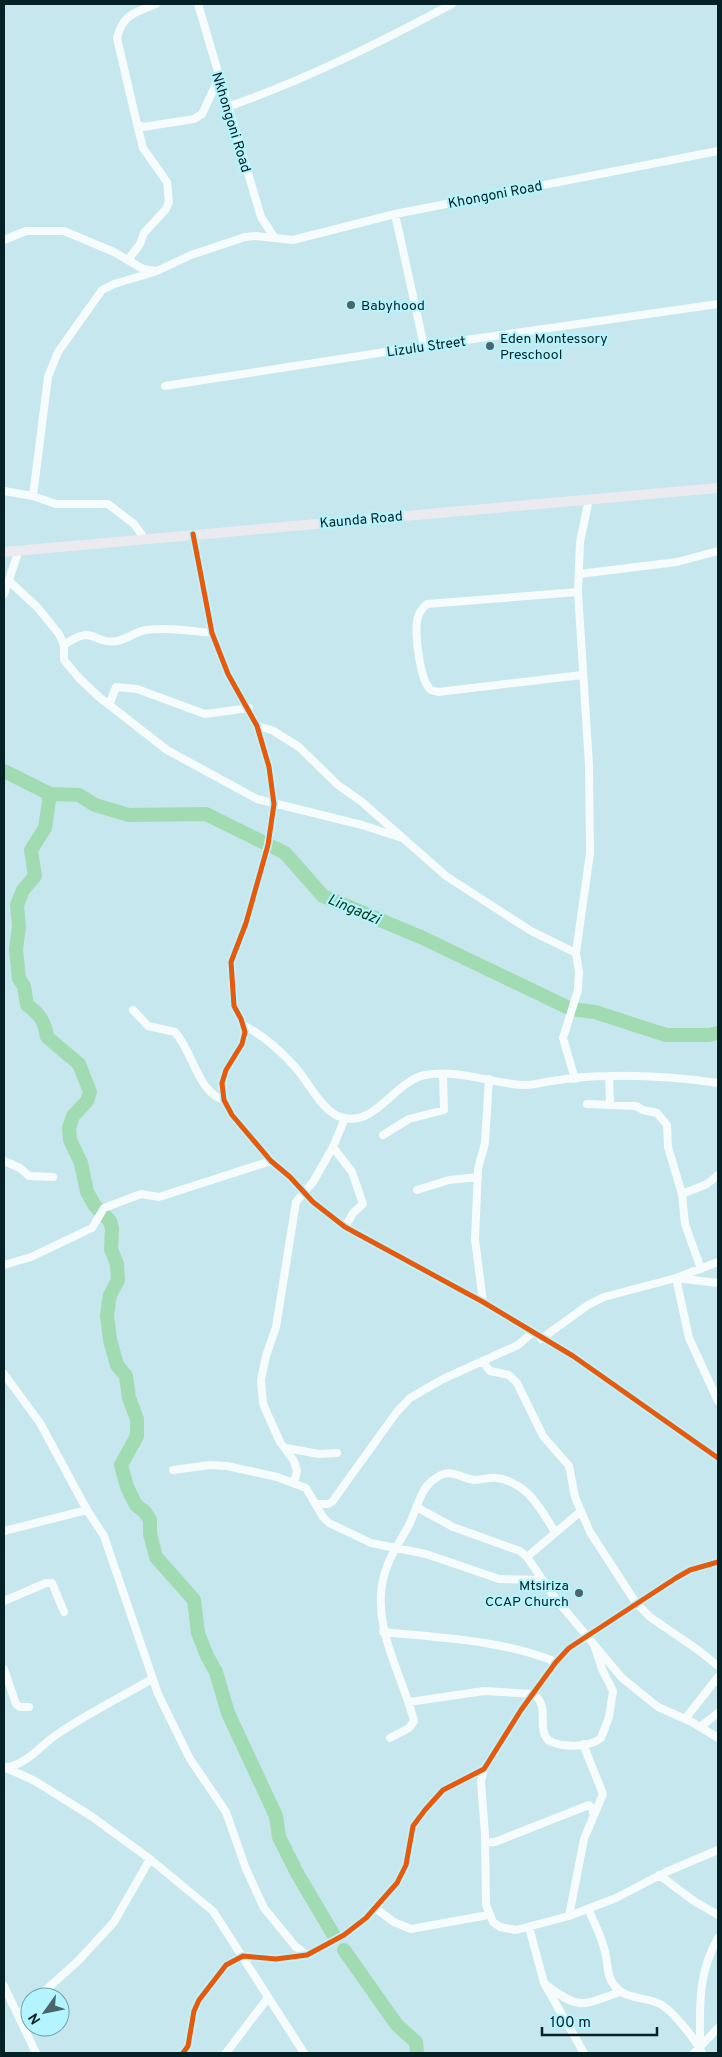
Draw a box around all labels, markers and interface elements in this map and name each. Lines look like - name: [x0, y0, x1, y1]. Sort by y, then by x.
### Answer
- street label: Nkhongoni Road: [207, 70, 254, 175]
- street label: Khongoni Road: [447, 178, 544, 213]
- place label: Babyhood: [361, 298, 425, 315]
- marker: Babyhood: [345, 299, 357, 311]
- place label: Eden Montessory Preschool: [500, 331, 608, 364]
- street label: Lizulu Street: [386, 334, 467, 361]
- marker: Eden Montessory Preschool: [484, 340, 496, 352]
- street label: Kaunda Road: [319, 508, 403, 533]
- water label: Lingadzi: [324, 891, 384, 930]
- place label: Mtsiriza CCAP Church: [485, 1578, 569, 1611]
- marker: Mtsiriza CCAP Church: [573, 1587, 585, 1599]
- north arrow: [20, 1987, 70, 2037]
- scale bar: [542, 2004, 657, 2036]
- text: N: [25, 2009, 45, 2027]
- text: 100 m: [550, 2014, 591, 2033]

